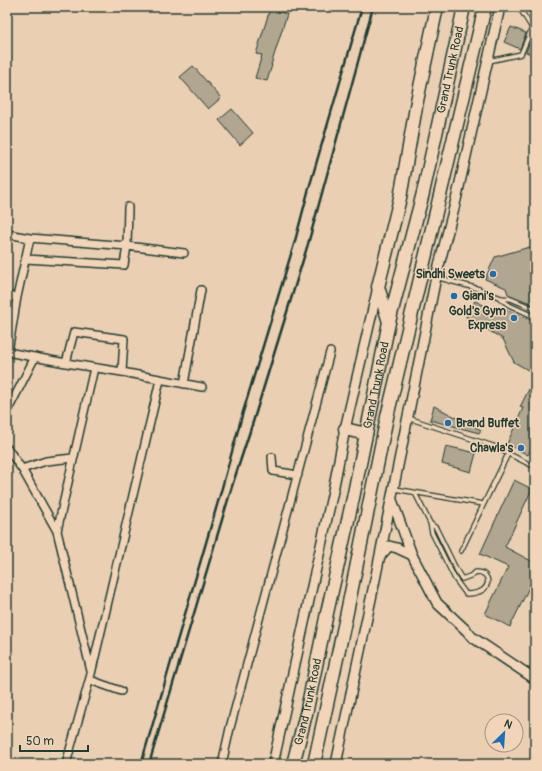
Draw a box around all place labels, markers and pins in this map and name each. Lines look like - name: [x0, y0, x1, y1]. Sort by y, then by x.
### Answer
- place label: Sindhi Sweets: [416, 267, 486, 282]
- marker: Sindhi Sweets: [488, 269, 498, 279]
- place label: Giani's: [462, 289, 495, 304]
- marker: Giani's: [449, 291, 459, 301]
- place label: Gold's Gym Express: [449, 304, 507, 333]
- marker: Gold's Gym Express: [509, 313, 519, 323]
- place label: Brand Buffet: [456, 416, 520, 431]
- marker: Brand Buffet: [443, 418, 453, 428]
- place label: Chawla's: [470, 441, 514, 456]
- marker: Chawla's: [516, 443, 526, 453]

